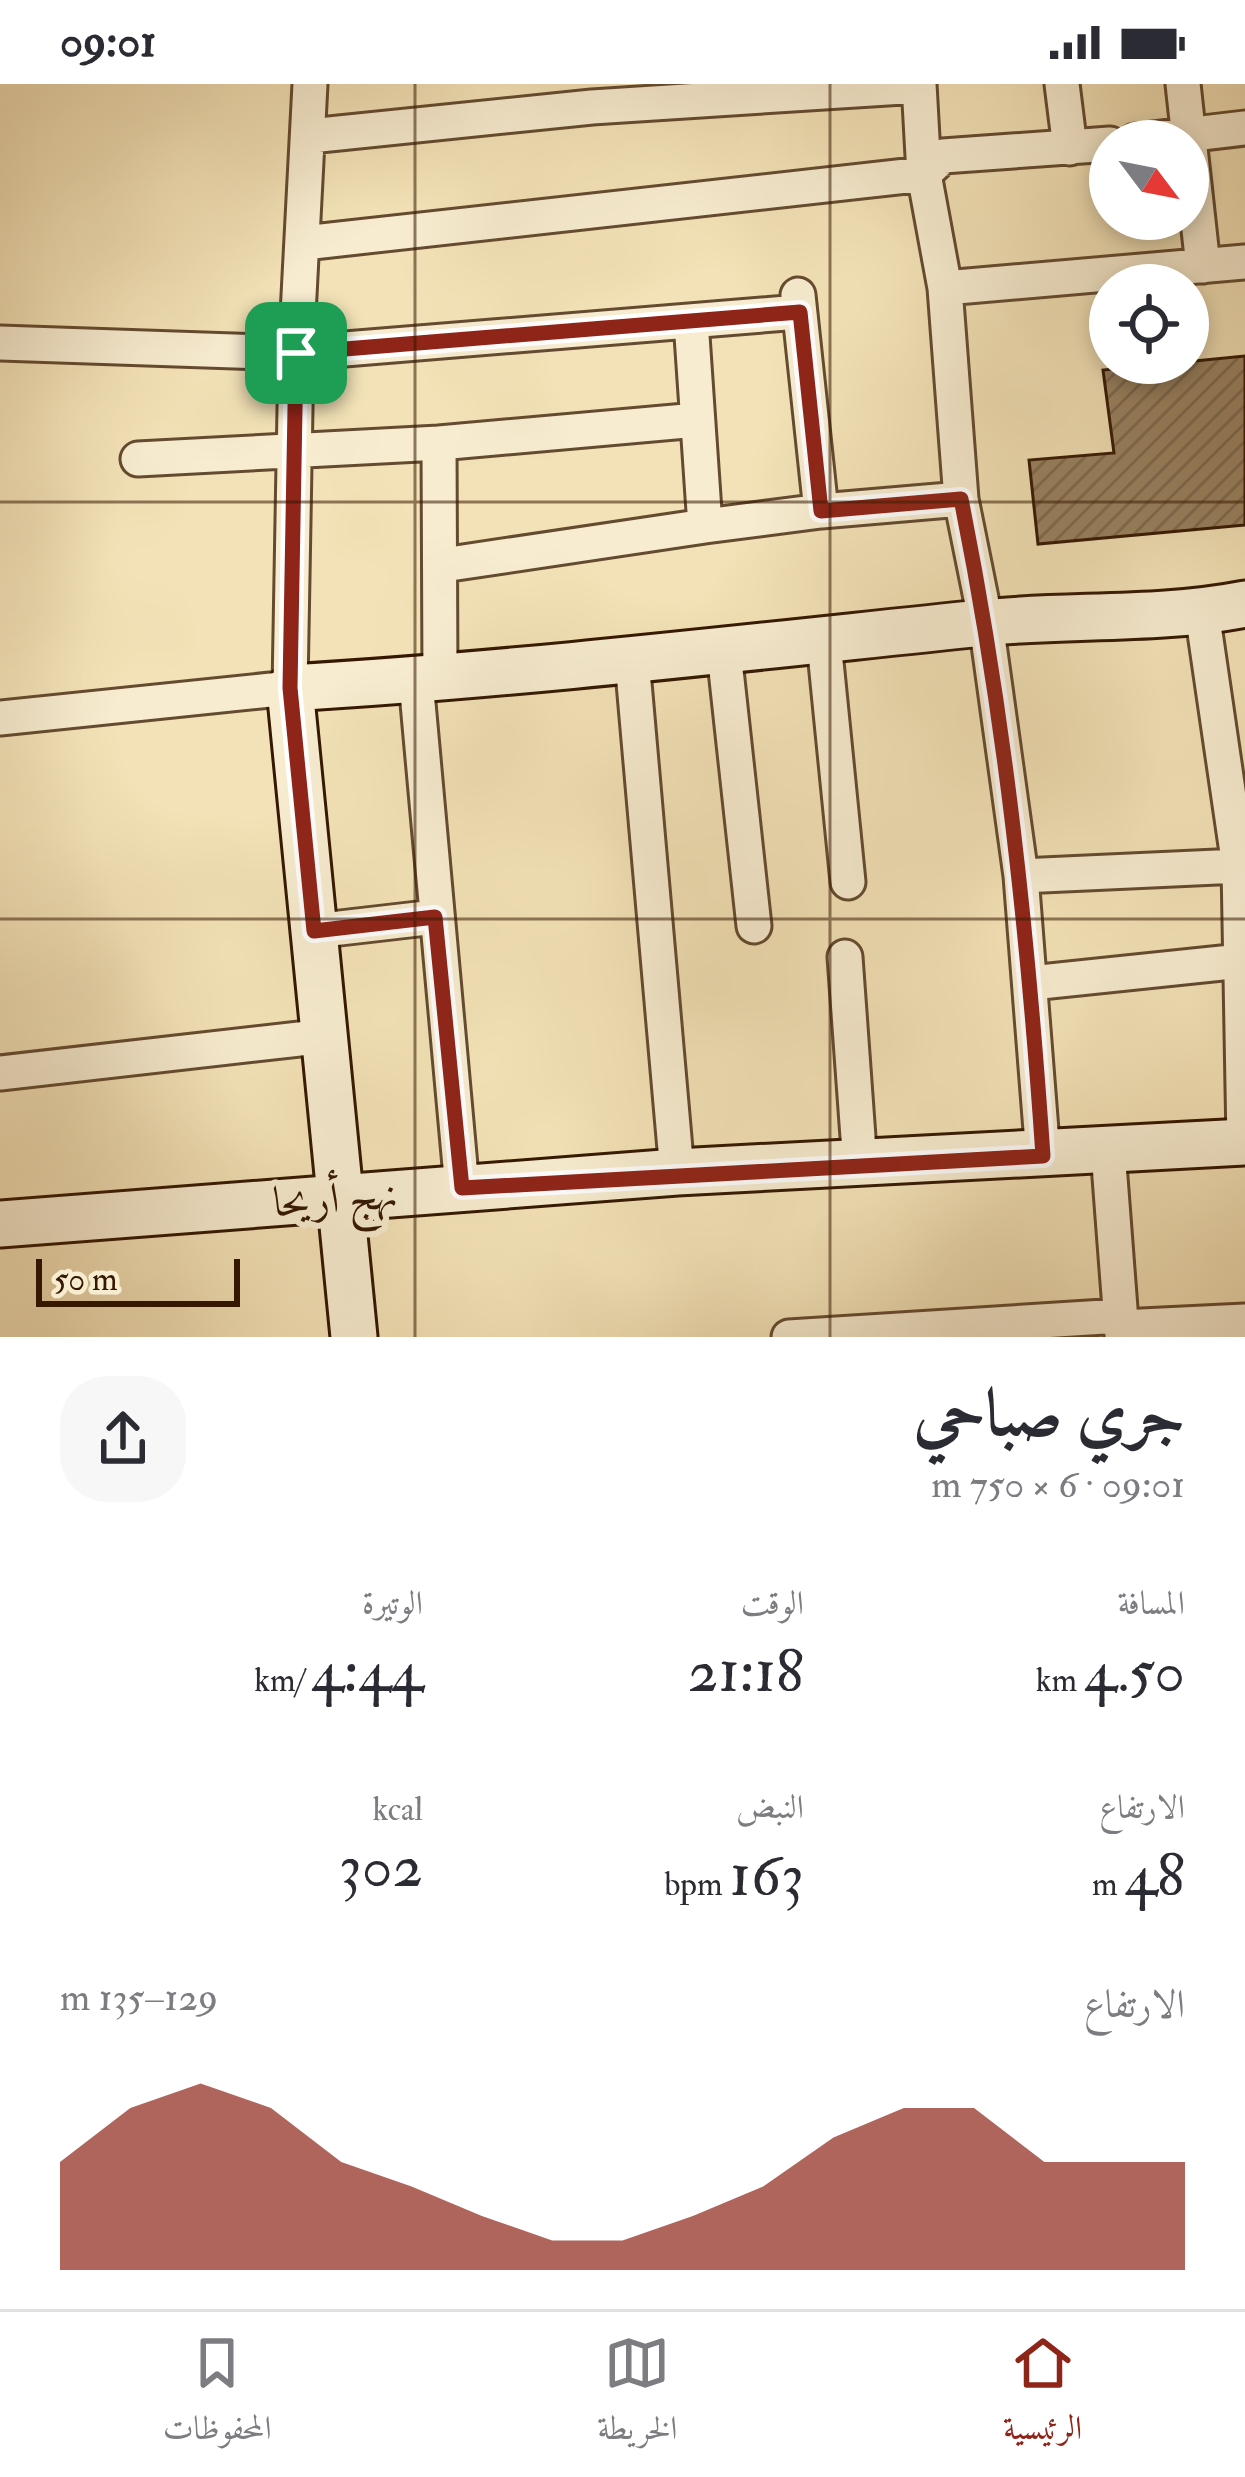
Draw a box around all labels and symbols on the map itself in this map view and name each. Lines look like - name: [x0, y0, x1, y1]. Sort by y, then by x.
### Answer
- north arrow: [1089, 120, 1209, 240]
- pin: [245, 302, 347, 404]
- street label: نهج أريحا: [271, 1165, 400, 1239]
- scale bar: [36, 1253, 240, 1306]

